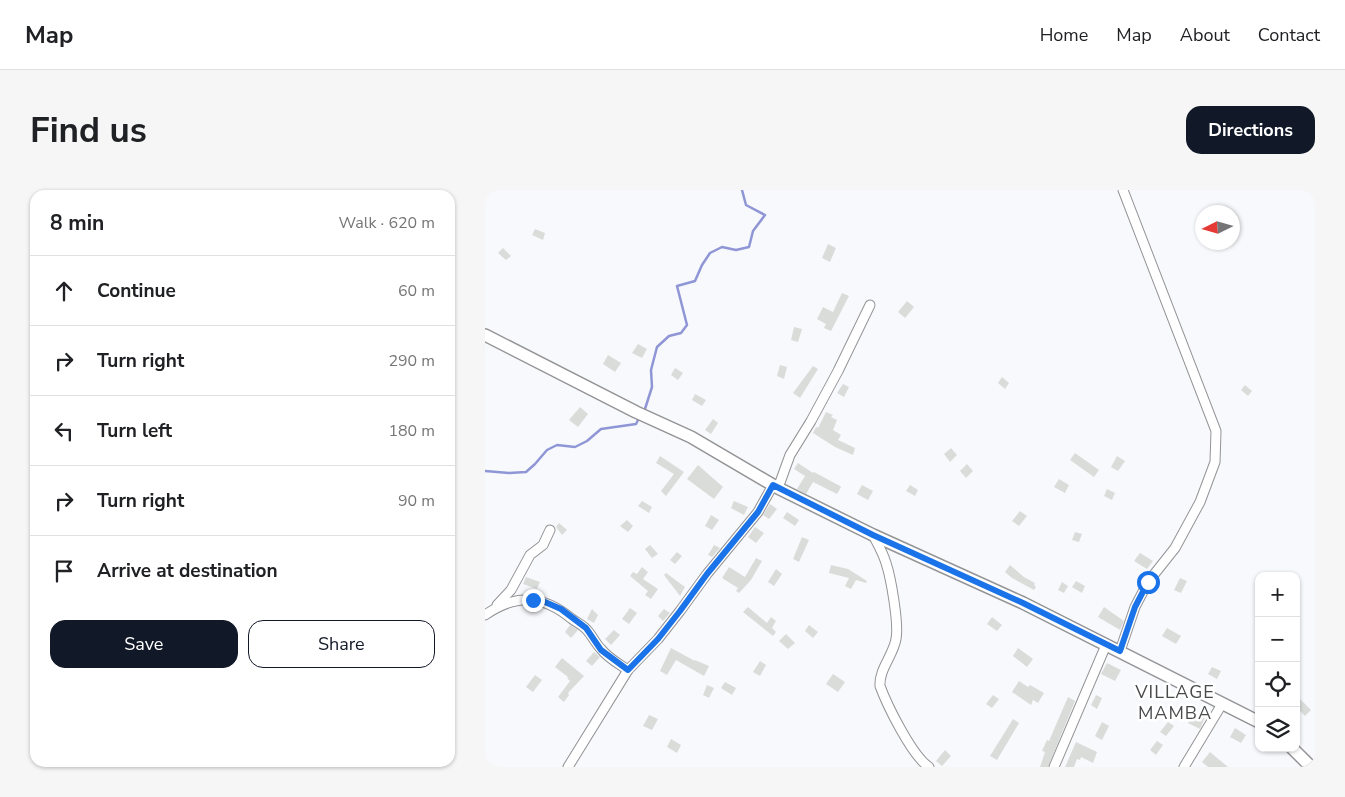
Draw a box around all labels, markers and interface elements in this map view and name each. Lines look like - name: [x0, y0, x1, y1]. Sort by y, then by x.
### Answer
- text: Map: [25, 19, 73, 51]
- text: Home: [1040, 23, 1088, 47]
- text: Map: [1116, 23, 1152, 47]
- text: About: [1180, 23, 1230, 47]
- text: Contact: [1258, 23, 1320, 47]
- button: Directions: [1186, 106, 1315, 154]
- text: Find us: [30, 107, 147, 154]
- north arrow: [1195, 205, 1240, 250]
- text: 8 min: [50, 209, 104, 237]
- text: Walk · 620 m: [339, 212, 435, 234]
- icon: ahead: [50, 277, 78, 305]
- text: Continue: [97, 278, 176, 304]
- text: 60 m: [398, 280, 435, 302]
- icon: right: [50, 347, 78, 375]
- text: Turn right: [97, 348, 184, 374]
- text: 290 m: [388, 350, 435, 372]
- icon: left: [50, 417, 78, 445]
- text: Turn left: [97, 418, 172, 444]
- text: 180 m: [388, 420, 435, 442]
- icon: right: [50, 487, 78, 515]
- text: Turn right: [97, 488, 184, 514]
- text: 90 m: [398, 490, 435, 512]
- icon: arrive: [50, 557, 78, 585]
- text: Arrive at destination: [97, 558, 278, 584]
- route start: [1137, 571, 1160, 594]
- map controls: [1255, 572, 1300, 752]
- button: +: [1255, 572, 1300, 617]
- route end: [522, 589, 545, 612]
- button: −: [1255, 617, 1300, 662]
- button: Save: [50, 620, 238, 668]
- button: Share: [248, 620, 435, 668]
- button: locate: [1255, 662, 1300, 707]
- district label: VILLAGE MAMBA: [1134, 680, 1215, 725]
- button: layers: [1255, 707, 1300, 752]

